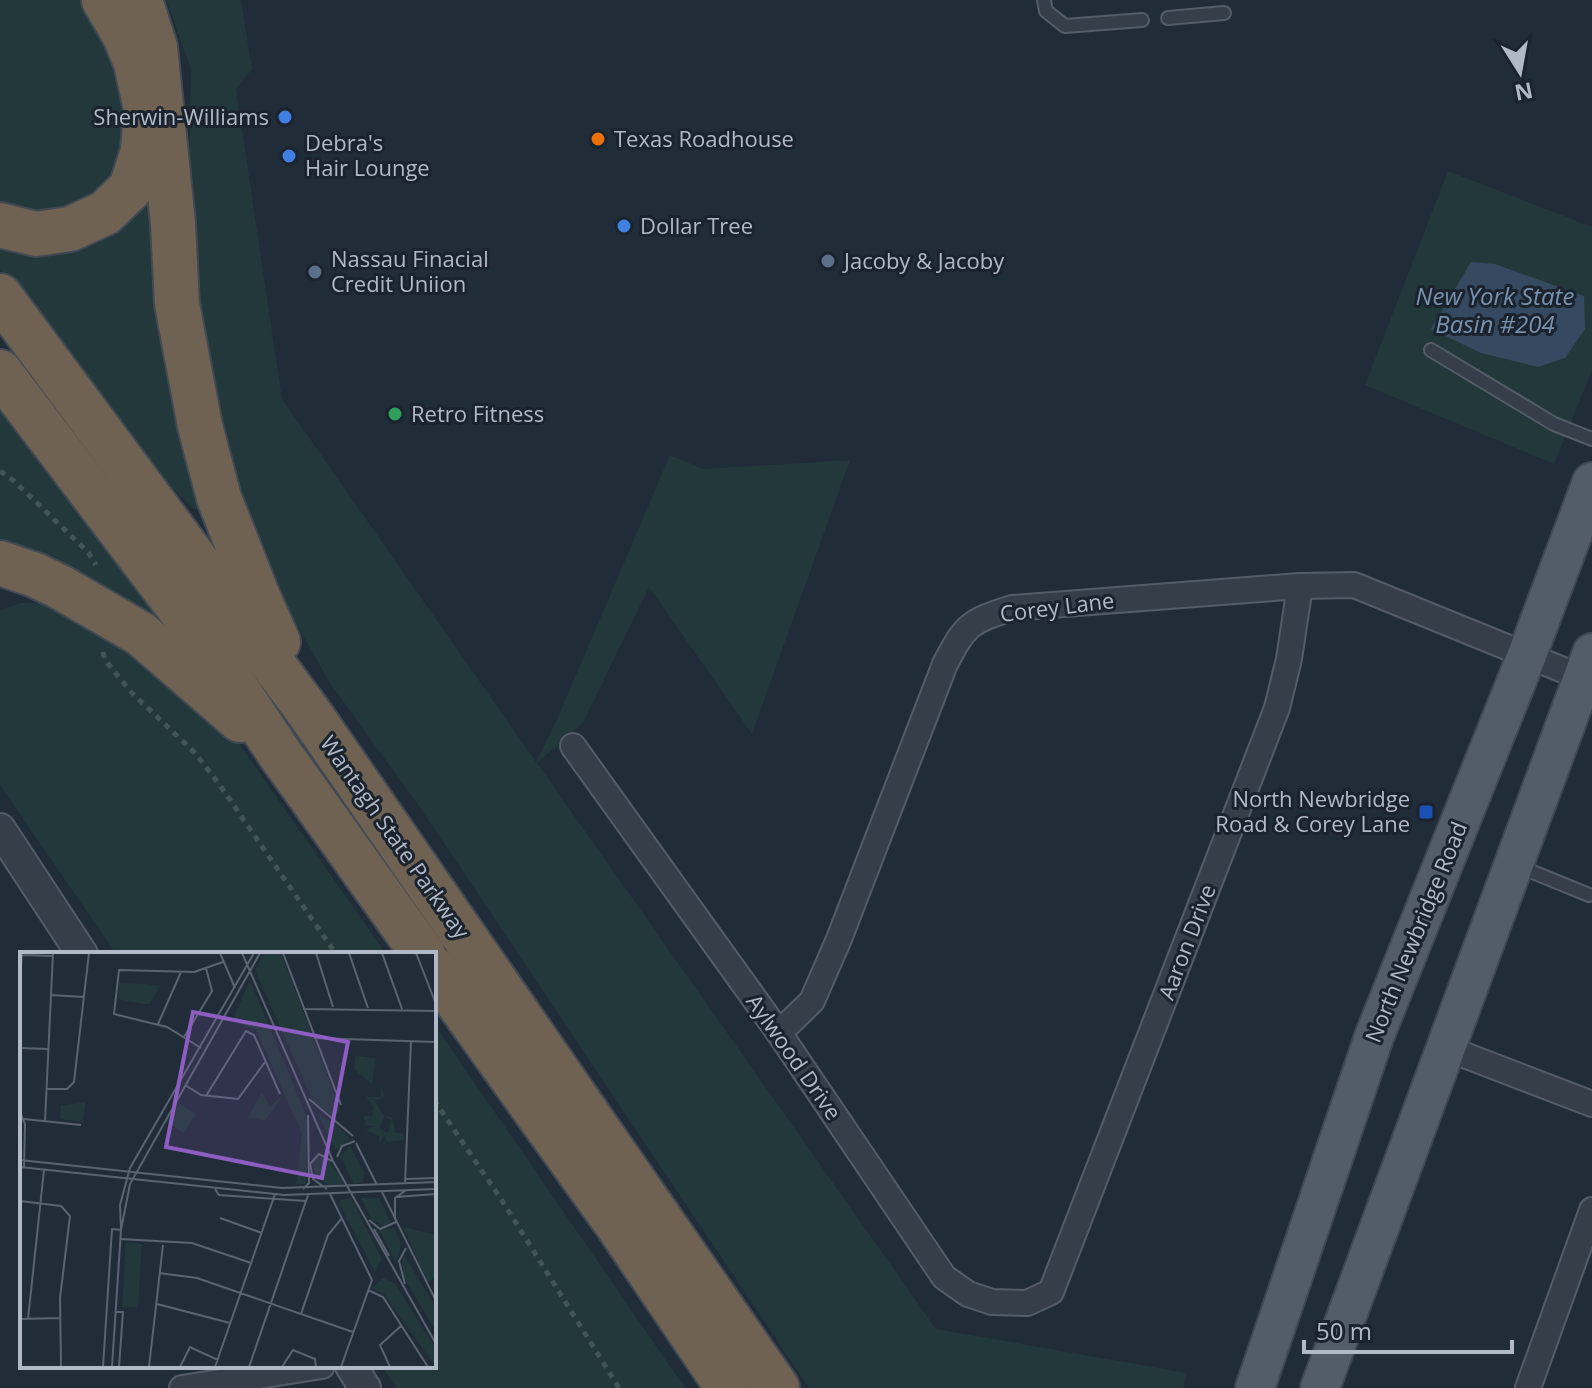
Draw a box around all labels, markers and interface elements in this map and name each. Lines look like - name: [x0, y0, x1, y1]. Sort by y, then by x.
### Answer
- north arrow: [1480, 32, 1560, 112]
- text: N: [1512, 76, 1536, 109]
- place label: Sherwin-Williams: [93, 101, 269, 131]
- marker: Sherwin-Williams: [276, 108, 294, 126]
- place label: Texas Roadhouse: [614, 123, 794, 153]
- place label: Debra's Hair Lounge: [305, 127, 430, 182]
- marker: Texas Roadhouse: [589, 130, 607, 148]
- marker: Debra's Hair Lounge: [280, 147, 298, 165]
- place label: Dollar Tree: [640, 210, 753, 240]
- marker: Dollar Tree: [615, 217, 633, 235]
- place label: Nassau Finacial Credit Uniion: [331, 243, 489, 298]
- place label: Jacoby & Jacoby: [842, 245, 1005, 275]
- marker: Jacoby & Jacoby: [819, 252, 837, 270]
- marker: Nassau Finacial Credit Uniion: [306, 263, 324, 281]
- water label: New York State Basin #204: [1416, 279, 1574, 340]
- place label: Retro Fitness: [411, 398, 544, 428]
- marker: Retro Fitness: [386, 405, 404, 423]
- street label: Corey Lane: [998, 584, 1116, 628]
- street label: Wantagh State Parkway: [314, 729, 478, 945]
- place label: North Newbridge Road & Corey Lane: [1215, 783, 1410, 838]
- marker: North Newbridge Road & Corey Lane: [1417, 803, 1435, 821]
- street label: North Newbridge Road: [1357, 817, 1473, 1047]
- street label: Aaron Drive: [1150, 880, 1222, 1004]
- inset map: [20, 952, 436, 1368]
- street label: Aylwood Drive: [740, 988, 849, 1125]
- scale bar: [1304, 1304, 1512, 1354]
- text: 50 m: [1316, 1314, 1372, 1347]

